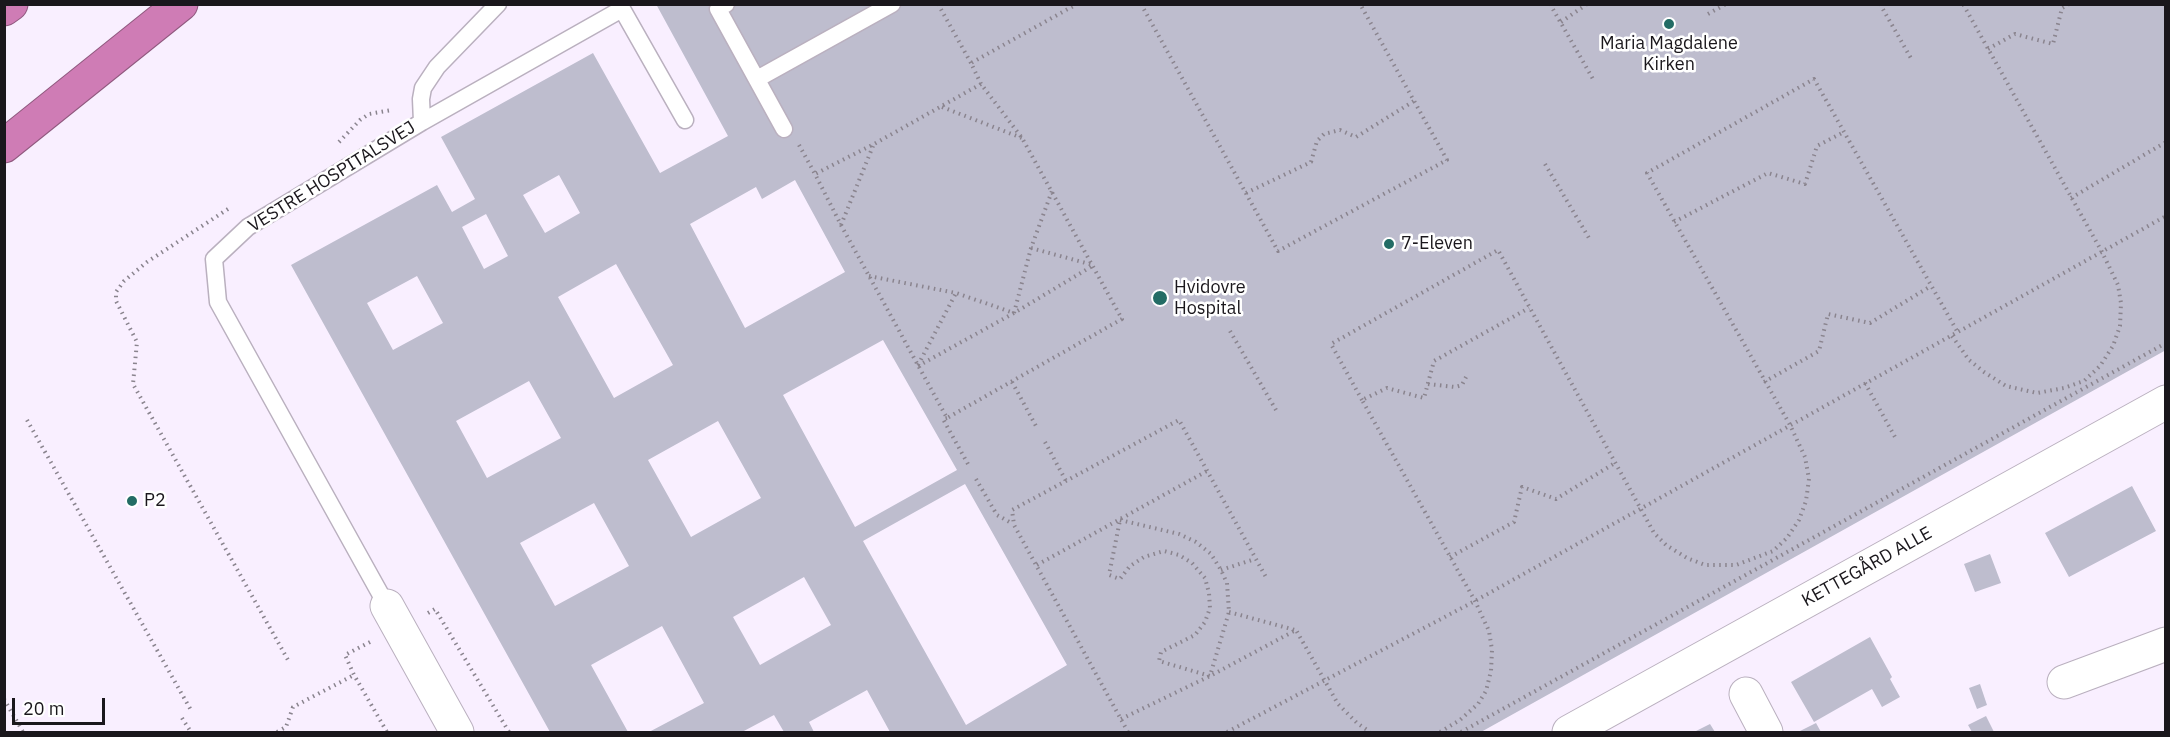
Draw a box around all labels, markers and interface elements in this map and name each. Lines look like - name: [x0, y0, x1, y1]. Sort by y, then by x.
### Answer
- marker: Maria Magdalene Kirken: [1662, 17, 1676, 31]
- place label: Maria Magdalene Kirken: [1600, 33, 1738, 76]
- street label: VESTRE HOSPITALSVEJ: [245, 117, 419, 237]
- place label: 7-Eleven: [1401, 233, 1473, 255]
- marker: 7-Eleven: [1382, 237, 1396, 251]
- place label: Hvidovre Hospital: [1174, 277, 1246, 320]
- marker: Hvidovre Hospital: [1151, 289, 1169, 307]
- place label: P2: [144, 490, 166, 512]
- marker: P2: [125, 494, 139, 508]
- street label: KETTEGÅRD ALLE: [1798, 522, 1936, 612]
- scale bar: [15, 686, 108, 724]
- text: 20 m: [23, 697, 65, 720]

